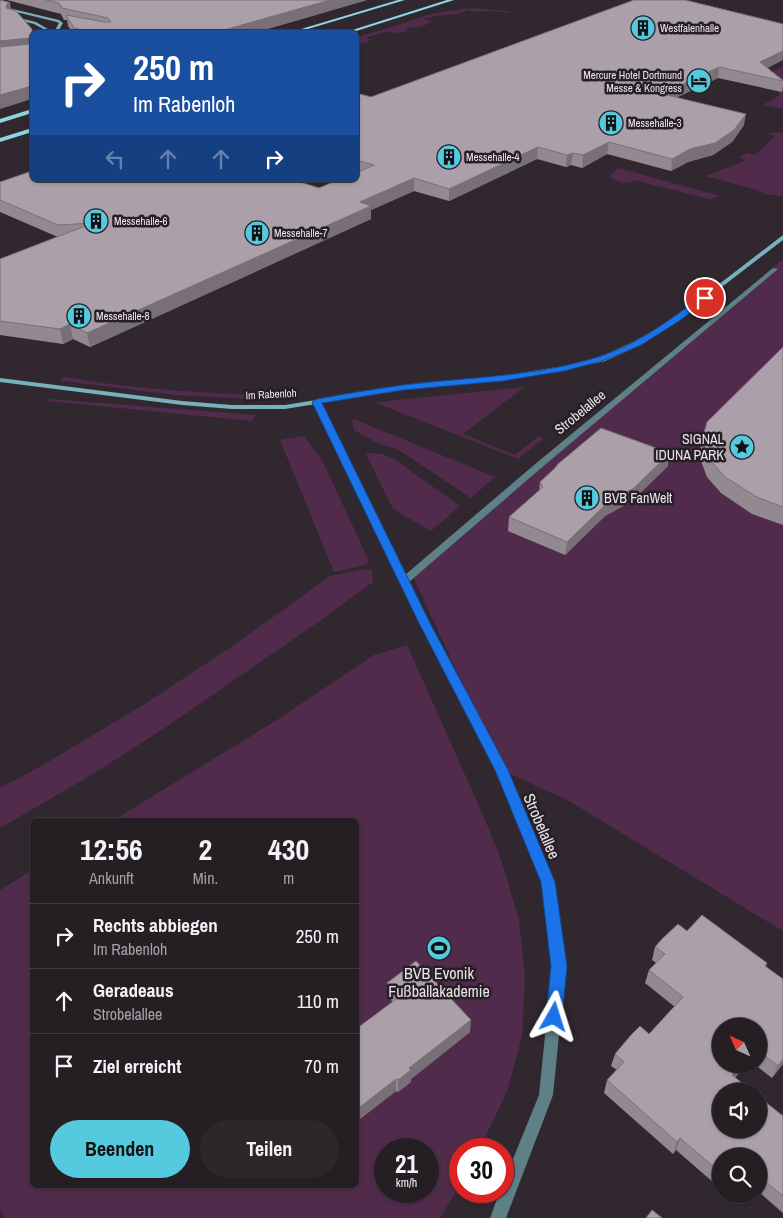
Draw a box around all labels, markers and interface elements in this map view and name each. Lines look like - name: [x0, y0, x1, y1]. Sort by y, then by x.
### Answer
- building icon: Westfalenhalle: [630, 15, 656, 41]
- place label: Westfalenhalle: [660, 21, 719, 35]
- text: 250 m: [133, 44, 214, 91]
- icon: right: [50, 50, 115, 115]
- place label: Mercure Hotel Dortmund Messe & Kongress: [583, 68, 682, 95]
- hotel icon: Mercure Hotel Dortmund Messe & Kongress: [686, 68, 712, 94]
- text: Im Rabenloh: [133, 89, 235, 119]
- building icon: Messehalle-3: [598, 110, 624, 136]
- place label: Messehalle-3: [628, 116, 682, 130]
- building icon: Messehalle-4: [436, 144, 462, 170]
- icon: left: [101, 145, 129, 173]
- icon: ahead: [154, 145, 182, 173]
- icon: ahead: [207, 145, 235, 173]
- icon: right: [260, 145, 288, 173]
- place label: Messehalle-4: [466, 150, 520, 164]
- building icon: Messehalle-6: [83, 208, 109, 234]
- place label: Messehalle-6: [114, 214, 168, 228]
- building icon: Messehalle-7: [244, 220, 270, 246]
- place label: Messehalle-7: [274, 226, 328, 240]
- pin: [684, 277, 726, 319]
- icon: arrive: [691, 284, 719, 312]
- building icon: Messehalle-8: [66, 303, 92, 329]
- place label: Messehalle-8: [96, 309, 150, 323]
- street label: Im Rabenloh: [245, 386, 297, 402]
- street label: Strobelallee: [551, 386, 609, 438]
- place label: SIGNAL IDUNA PARK: [655, 430, 725, 464]
- place icon: SIGNAL IDUNA PARK: [729, 434, 755, 460]
- building icon: BVB FanWelt: [574, 485, 600, 511]
- place label: BVB FanWelt: [604, 489, 672, 507]
- street label: Strobelallee: [518, 790, 566, 862]
- text: 12:56: [80, 829, 143, 869]
- text: 2: [199, 829, 212, 869]
- text: 430: [268, 829, 309, 869]
- text: Ankunft: [89, 867, 134, 889]
- text: Min.: [193, 867, 218, 889]
- text: m: [283, 867, 294, 889]
- text: Rechts abbiegen: [93, 912, 218, 938]
- icon: right: [50, 922, 78, 950]
- text: 250 m: [296, 923, 339, 949]
- sports icon: BVB Evonik Fußballakademie: [426, 935, 452, 961]
- text: Im Rabenloh: [93, 938, 167, 960]
- place label: BVB Evonik Fußballakademie: [388, 962, 490, 1002]
- text: Geradeaus: [93, 977, 174, 1003]
- icon: ahead: [50, 987, 78, 1015]
- text: 110 m: [297, 988, 339, 1014]
- position arrow: [527, 990, 579, 1042]
- text: Strobelallee: [93, 1003, 162, 1025]
- north arrow: [712, 1018, 768, 1072]
- map controls: [712, 1018, 767, 1203]
- icon: arrive: [50, 1052, 78, 1080]
- text: Ziel erreicht: [93, 1053, 181, 1079]
- text: 70 m: [304, 1053, 339, 1079]
- button: sound: [712, 1083, 767, 1138]
- button: Beenden: [50, 1120, 190, 1178]
- button: Teilen: [200, 1120, 339, 1178]
- speed limit sign: 30: [449, 1138, 514, 1203]
- text: 21: [395, 1147, 418, 1181]
- button: search: [712, 1148, 767, 1203]
- text: km/h: [396, 1175, 417, 1191]

